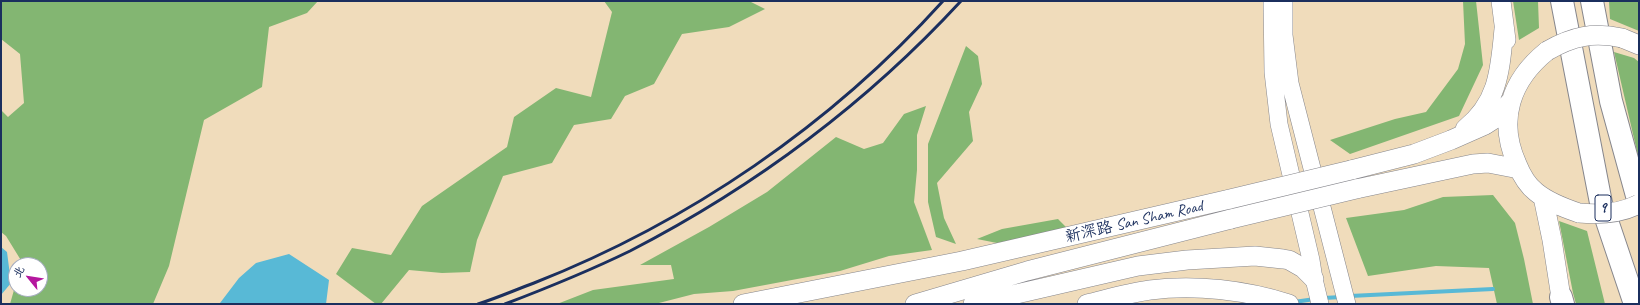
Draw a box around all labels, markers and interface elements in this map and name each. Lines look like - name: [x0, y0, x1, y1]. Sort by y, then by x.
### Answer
- road number: 9: [1595, 195, 1611, 221]
- street label: 新深路 San Sham Road: [1063, 197, 1205, 247]
- north arrow: [8, 257, 48, 297]
- text: 北: [10, 263, 27, 280]

